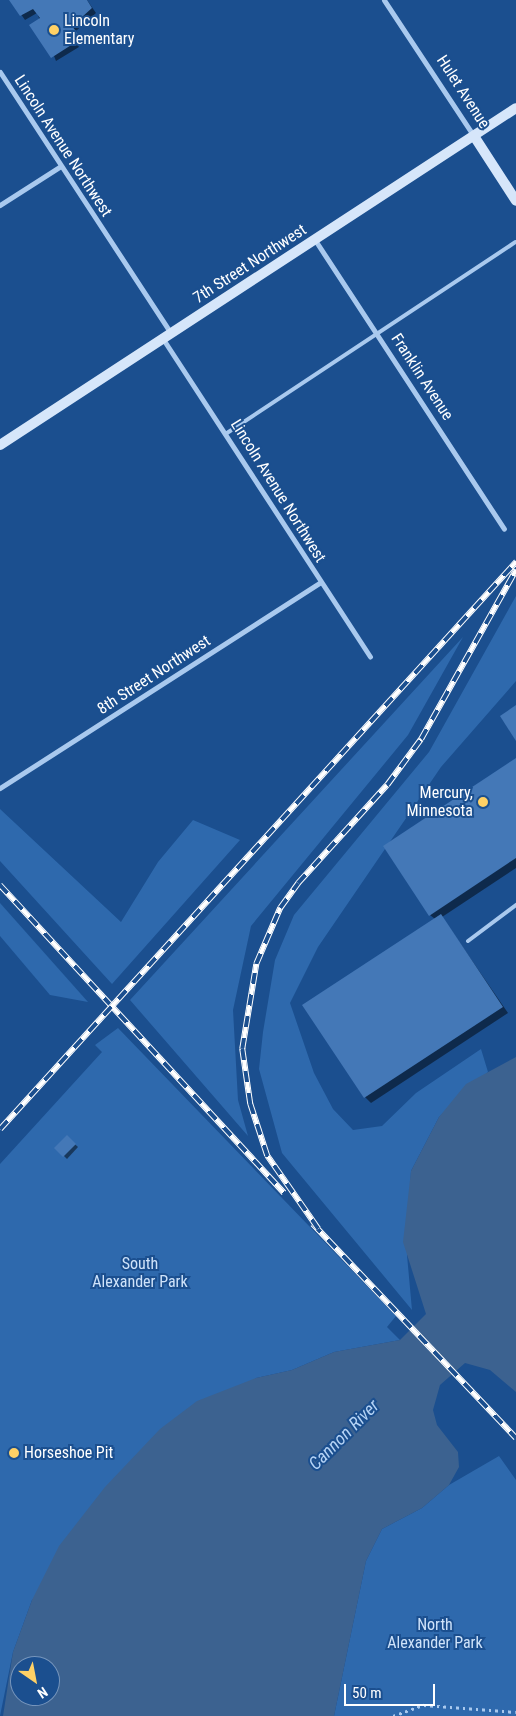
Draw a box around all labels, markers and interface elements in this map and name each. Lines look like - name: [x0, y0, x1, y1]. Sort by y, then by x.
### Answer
- place label: Lincoln Elementary: [64, 11, 134, 49]
- marker: Lincoln Elementary: [48, 24, 60, 36]
- street label: Hulet Avenue: [432, 52, 494, 132]
- street label: Lincoln Avenue Northwest: [10, 72, 116, 220]
- street label: 7th Street Northwest: [190, 220, 310, 308]
- street label: Franklin Avenue: [387, 330, 457, 424]
- street label: Lincoln Avenue Northwest: [226, 416, 330, 566]
- street label: 8th Street Northwest: [94, 631, 214, 719]
- place label: Mercury, Minnesota: [407, 783, 473, 821]
- marker: Mercury, Minnesota: [477, 796, 489, 808]
- park label: South Alexander Park: [92, 1254, 188, 1292]
- water label: Cannon River: [304, 1395, 384, 1475]
- place label: Horseshoe Pit: [24, 1443, 113, 1463]
- marker: Horseshoe Pit: [8, 1447, 20, 1459]
- park label: North Alexander Park: [387, 1615, 483, 1653]
- north arrow: [10, 1656, 60, 1706]
- scale bar: [346, 1674, 437, 1706]
- text: N: [35, 1684, 51, 1702]
- text: 50 m: [352, 1684, 382, 1702]

